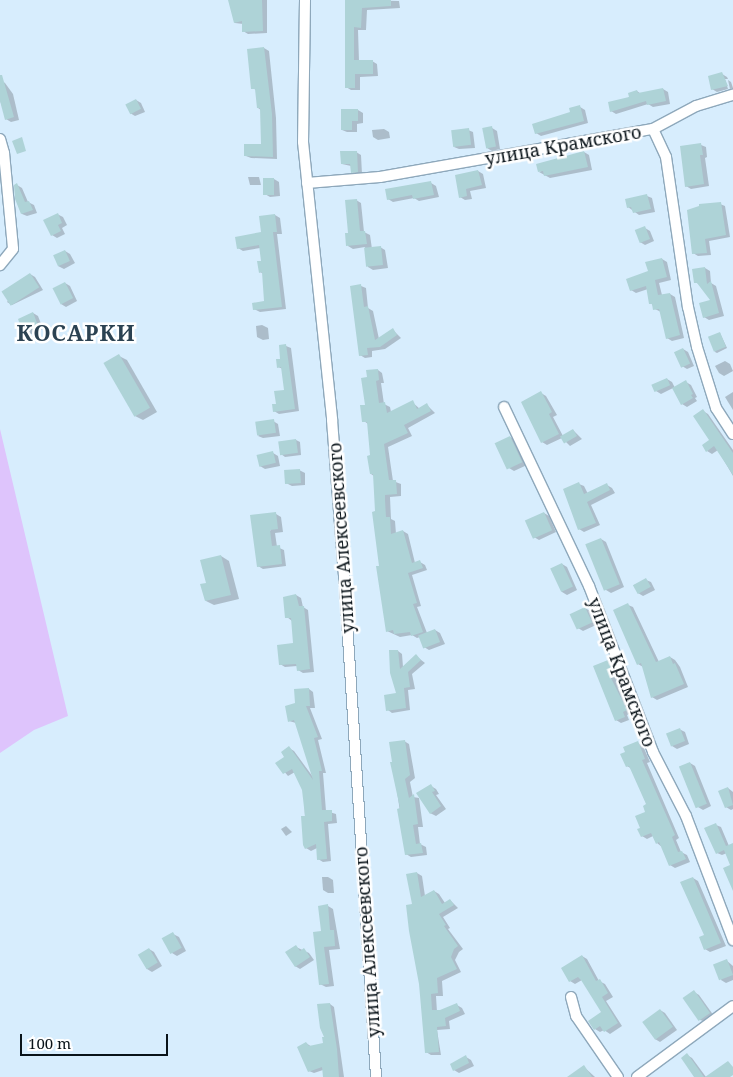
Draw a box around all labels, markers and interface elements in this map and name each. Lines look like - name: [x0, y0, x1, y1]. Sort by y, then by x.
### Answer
- street label: улица Крамского: [483, 121, 643, 169]
- district label: КОСАРКИ: [16, 320, 136, 346]
- street label: улица Алексеевского: [324, 442, 358, 634]
- street label: улица Крамского: [584, 594, 660, 750]
- street label: улица Алексеевского: [350, 846, 384, 1038]
- scale bar: [22, 1024, 170, 1056]
- text: 100 m: [28, 1033, 71, 1053]

